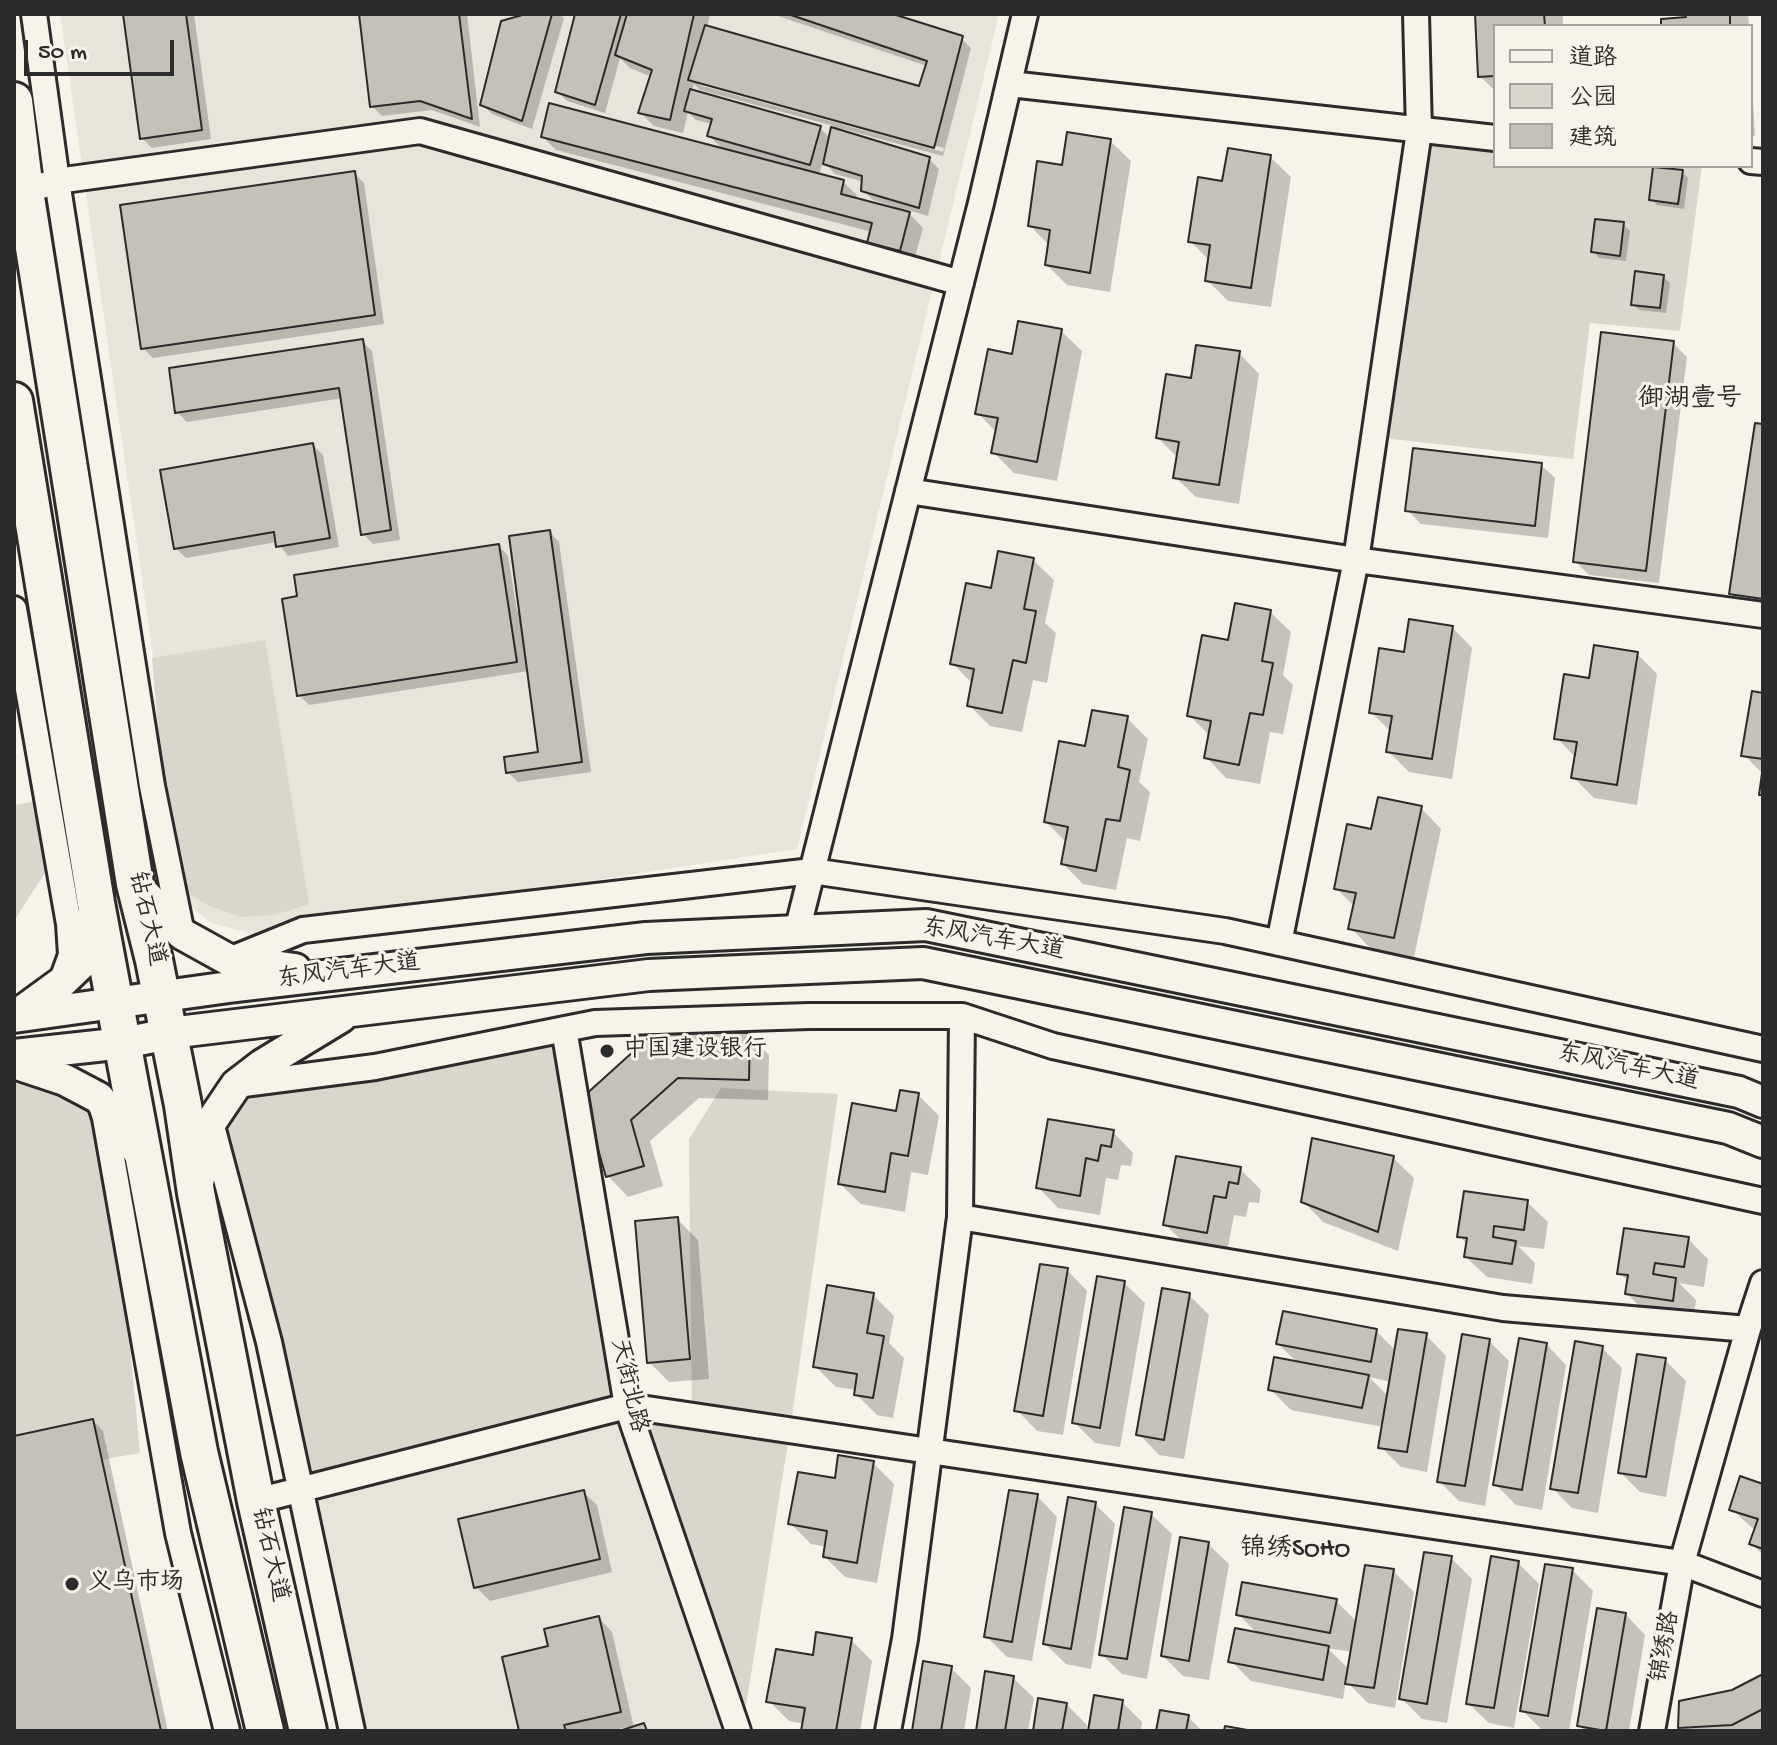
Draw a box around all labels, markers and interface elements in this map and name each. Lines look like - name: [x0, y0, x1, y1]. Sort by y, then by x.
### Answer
- scale bar: [28, 24, 178, 74]
- legend: [1493, 24, 1753, 168]
- text: 50 m: [38, 39, 87, 68]
- text: 道路: [1569, 45, 1617, 74]
- text: 公园: [1569, 85, 1617, 114]
- text: 建筑: [1569, 125, 1617, 154]
- district label: 御湖壹号: [1638, 385, 1742, 417]
- street label: 钻石大道: [120, 869, 170, 969]
- street label: 东风汽车大道: [920, 914, 1066, 968]
- street label: 东风汽车大道: [276, 950, 422, 996]
- place label: 中国建设银行: [623, 1037, 767, 1065]
- street label: 东风汽车大道: [1555, 1040, 1701, 1098]
- marker: 中国建设银行: [598, 1042, 616, 1060]
- street label: 天街北路: [602, 1336, 652, 1436]
- street label: 钻石大道: [243, 1505, 293, 1605]
- district label: 锦绣SOHO: [1240, 1535, 1350, 1567]
- place label: 义乌市场: [88, 1570, 184, 1598]
- marker: 义乌市场: [63, 1575, 81, 1593]
- street label: 锦绣路: [1647, 1609, 1687, 1685]

